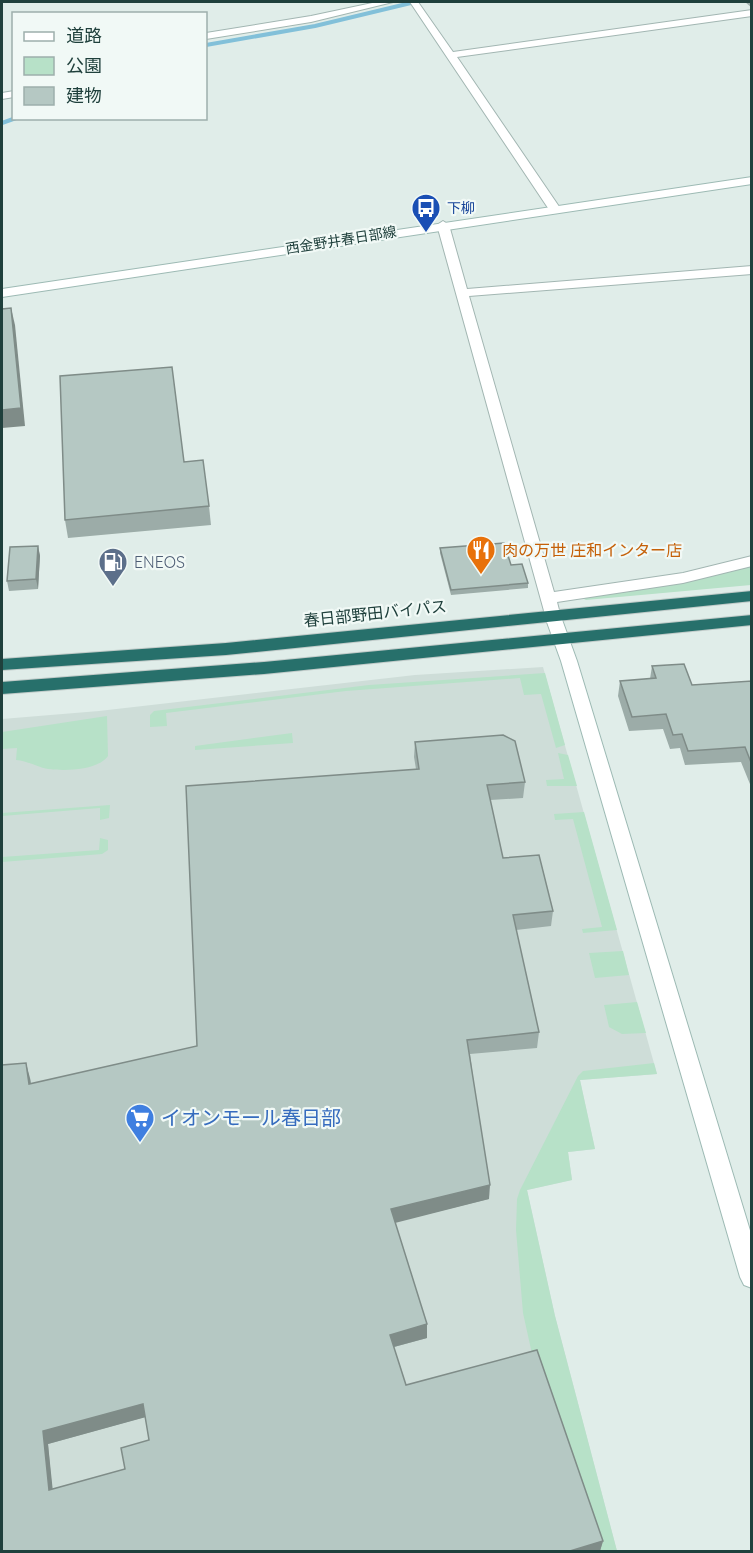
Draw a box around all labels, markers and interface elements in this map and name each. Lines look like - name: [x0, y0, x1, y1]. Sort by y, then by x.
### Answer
- legend: [12, 12, 207, 120]
- text: 道路: [66, 24, 102, 47]
- text: 公園: [66, 54, 102, 77]
- text: 建物: [66, 84, 102, 107]
- bus stop icon: 下柳: [410, 192, 442, 234]
- place label: 下柳: [447, 199, 475, 217]
- street label: 西金野井春日部線: [284, 222, 398, 258]
- restaurant icon: 肉の万世 庄和インター店: [465, 534, 497, 576]
- place label: 肉の万世 庄和インター店: [502, 540, 682, 560]
- fuel station icon: ENEOS: [97, 546, 129, 588]
- place label: ENEOS: [134, 552, 185, 572]
- street label: 春日部野田バイパス: [303, 596, 447, 630]
- supermarket icon: イオンモール春日部: [124, 1102, 156, 1144]
- place label: イオンモール春日部: [161, 1105, 341, 1130]

